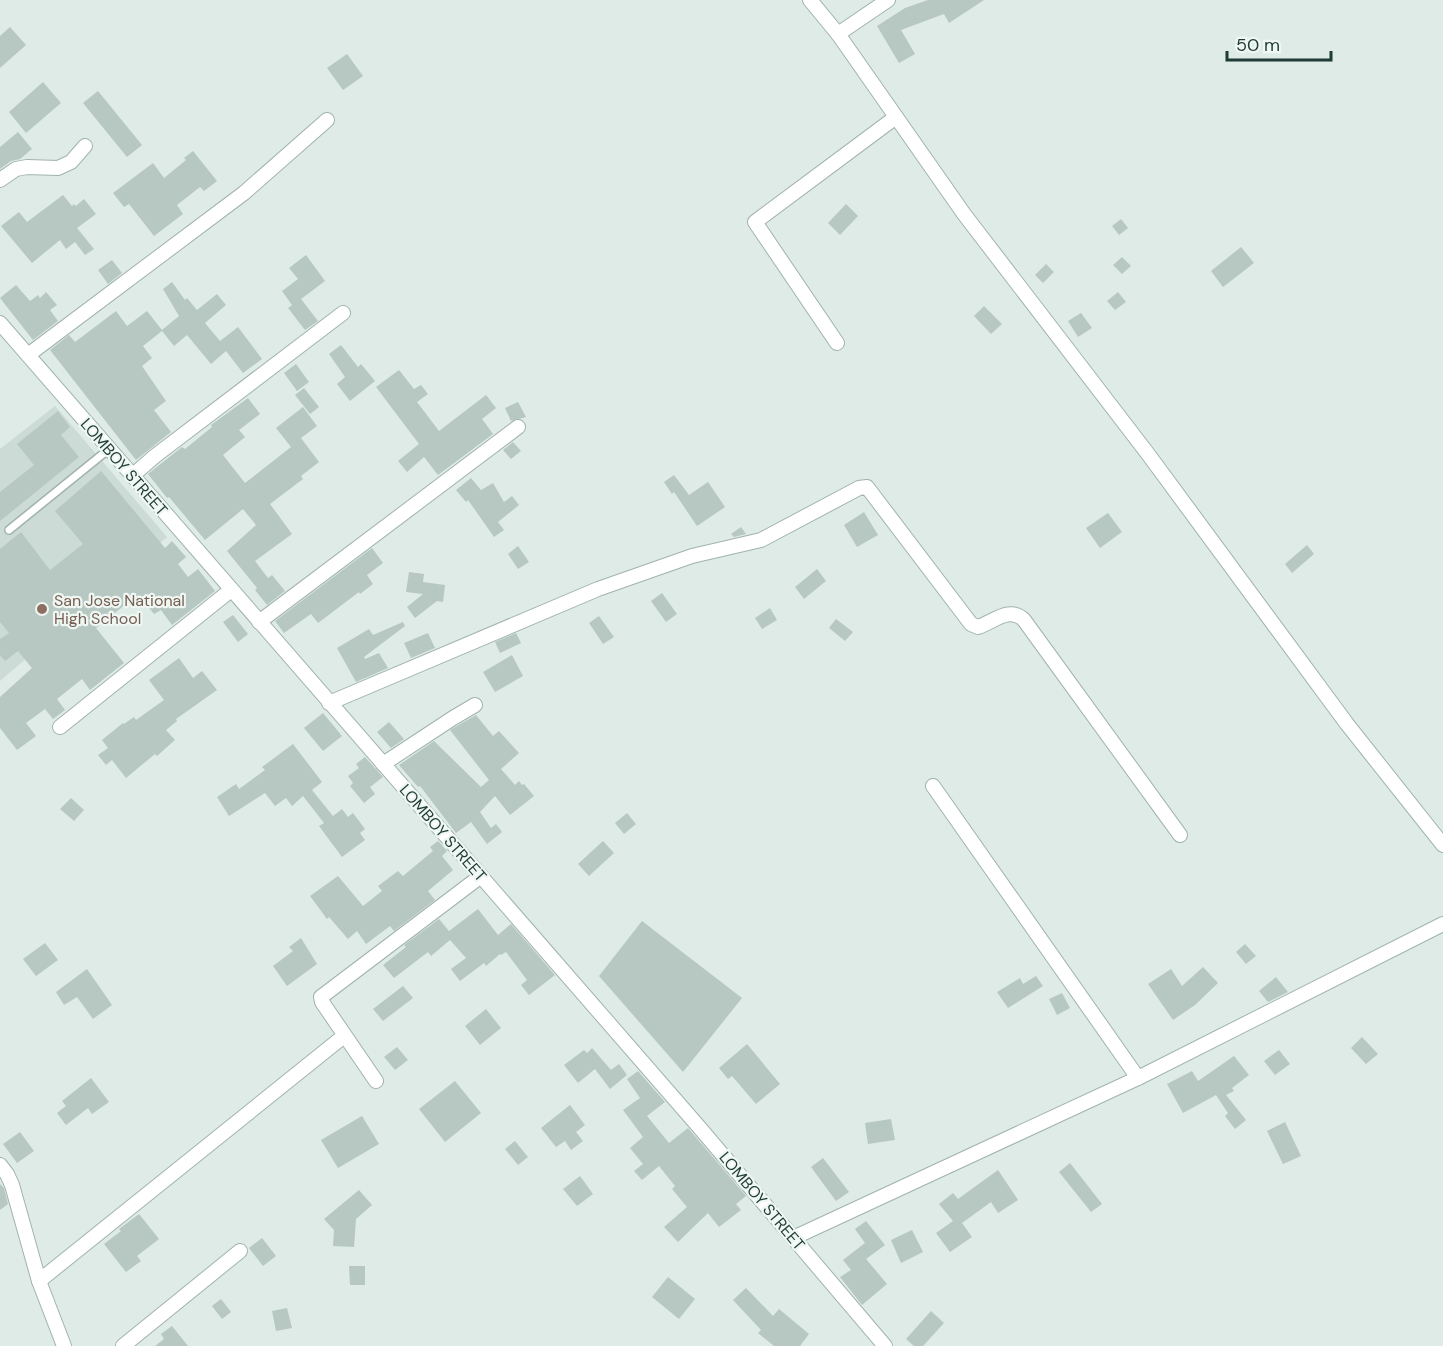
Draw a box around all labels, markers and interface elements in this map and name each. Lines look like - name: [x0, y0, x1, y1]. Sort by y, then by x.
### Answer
- scale bar: [1227, 24, 1330, 62]
- text: 50 m: [1236, 33, 1280, 57]
- street label: LOMBOY STREET: [76, 414, 172, 520]
- place label: San Jose National High School: [54, 590, 185, 629]
- marker: San Jose National High School: [35, 602, 49, 616]
- street label: LOMBOY STREET: [395, 780, 491, 886]
- street label: LOMBOY STREET: [715, 1147, 809, 1255]

